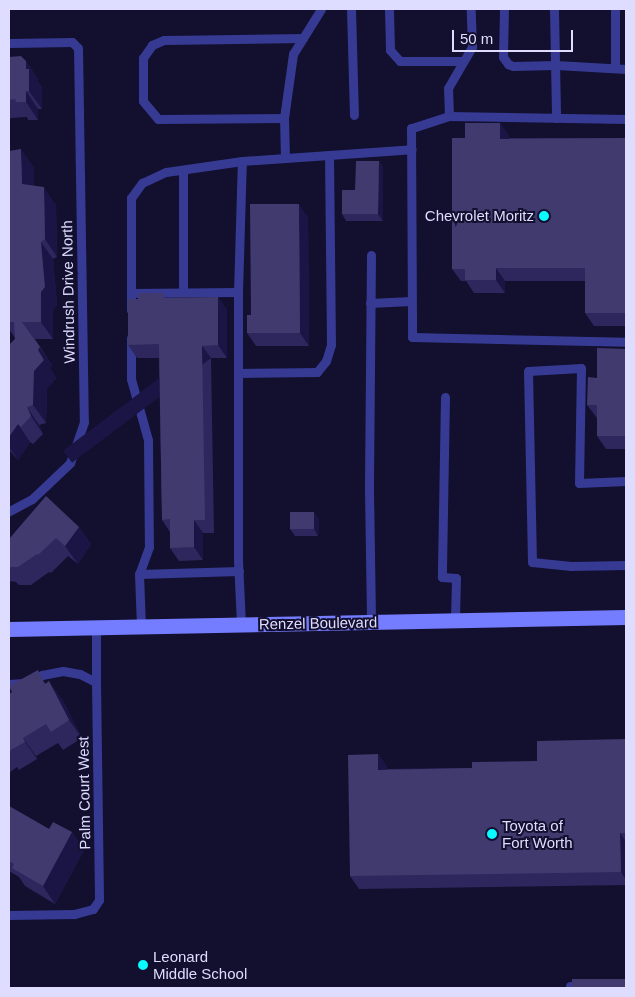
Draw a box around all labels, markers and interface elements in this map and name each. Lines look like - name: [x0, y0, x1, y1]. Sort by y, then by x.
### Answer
- scale bar: [455, 20, 576, 52]
- text: 50 m: [460, 30, 493, 47]
- place label: Chevrolet Moritz: [425, 207, 534, 225]
- marker: Chevrolet Moritz: [538, 210, 550, 222]
- street label: Windrush Drive North: [58, 220, 78, 364]
- street label: Renzel Boulevard: [259, 613, 377, 633]
- street label: Palm Court West: [74, 736, 94, 850]
- place label: Toyota of Fort Worth: [502, 816, 573, 851]
- marker: Toyota of Fort Worth: [486, 828, 498, 840]
- place label: Leonard Middle School: [153, 947, 247, 982]
- marker: Leonard Middle School: [137, 959, 149, 971]

